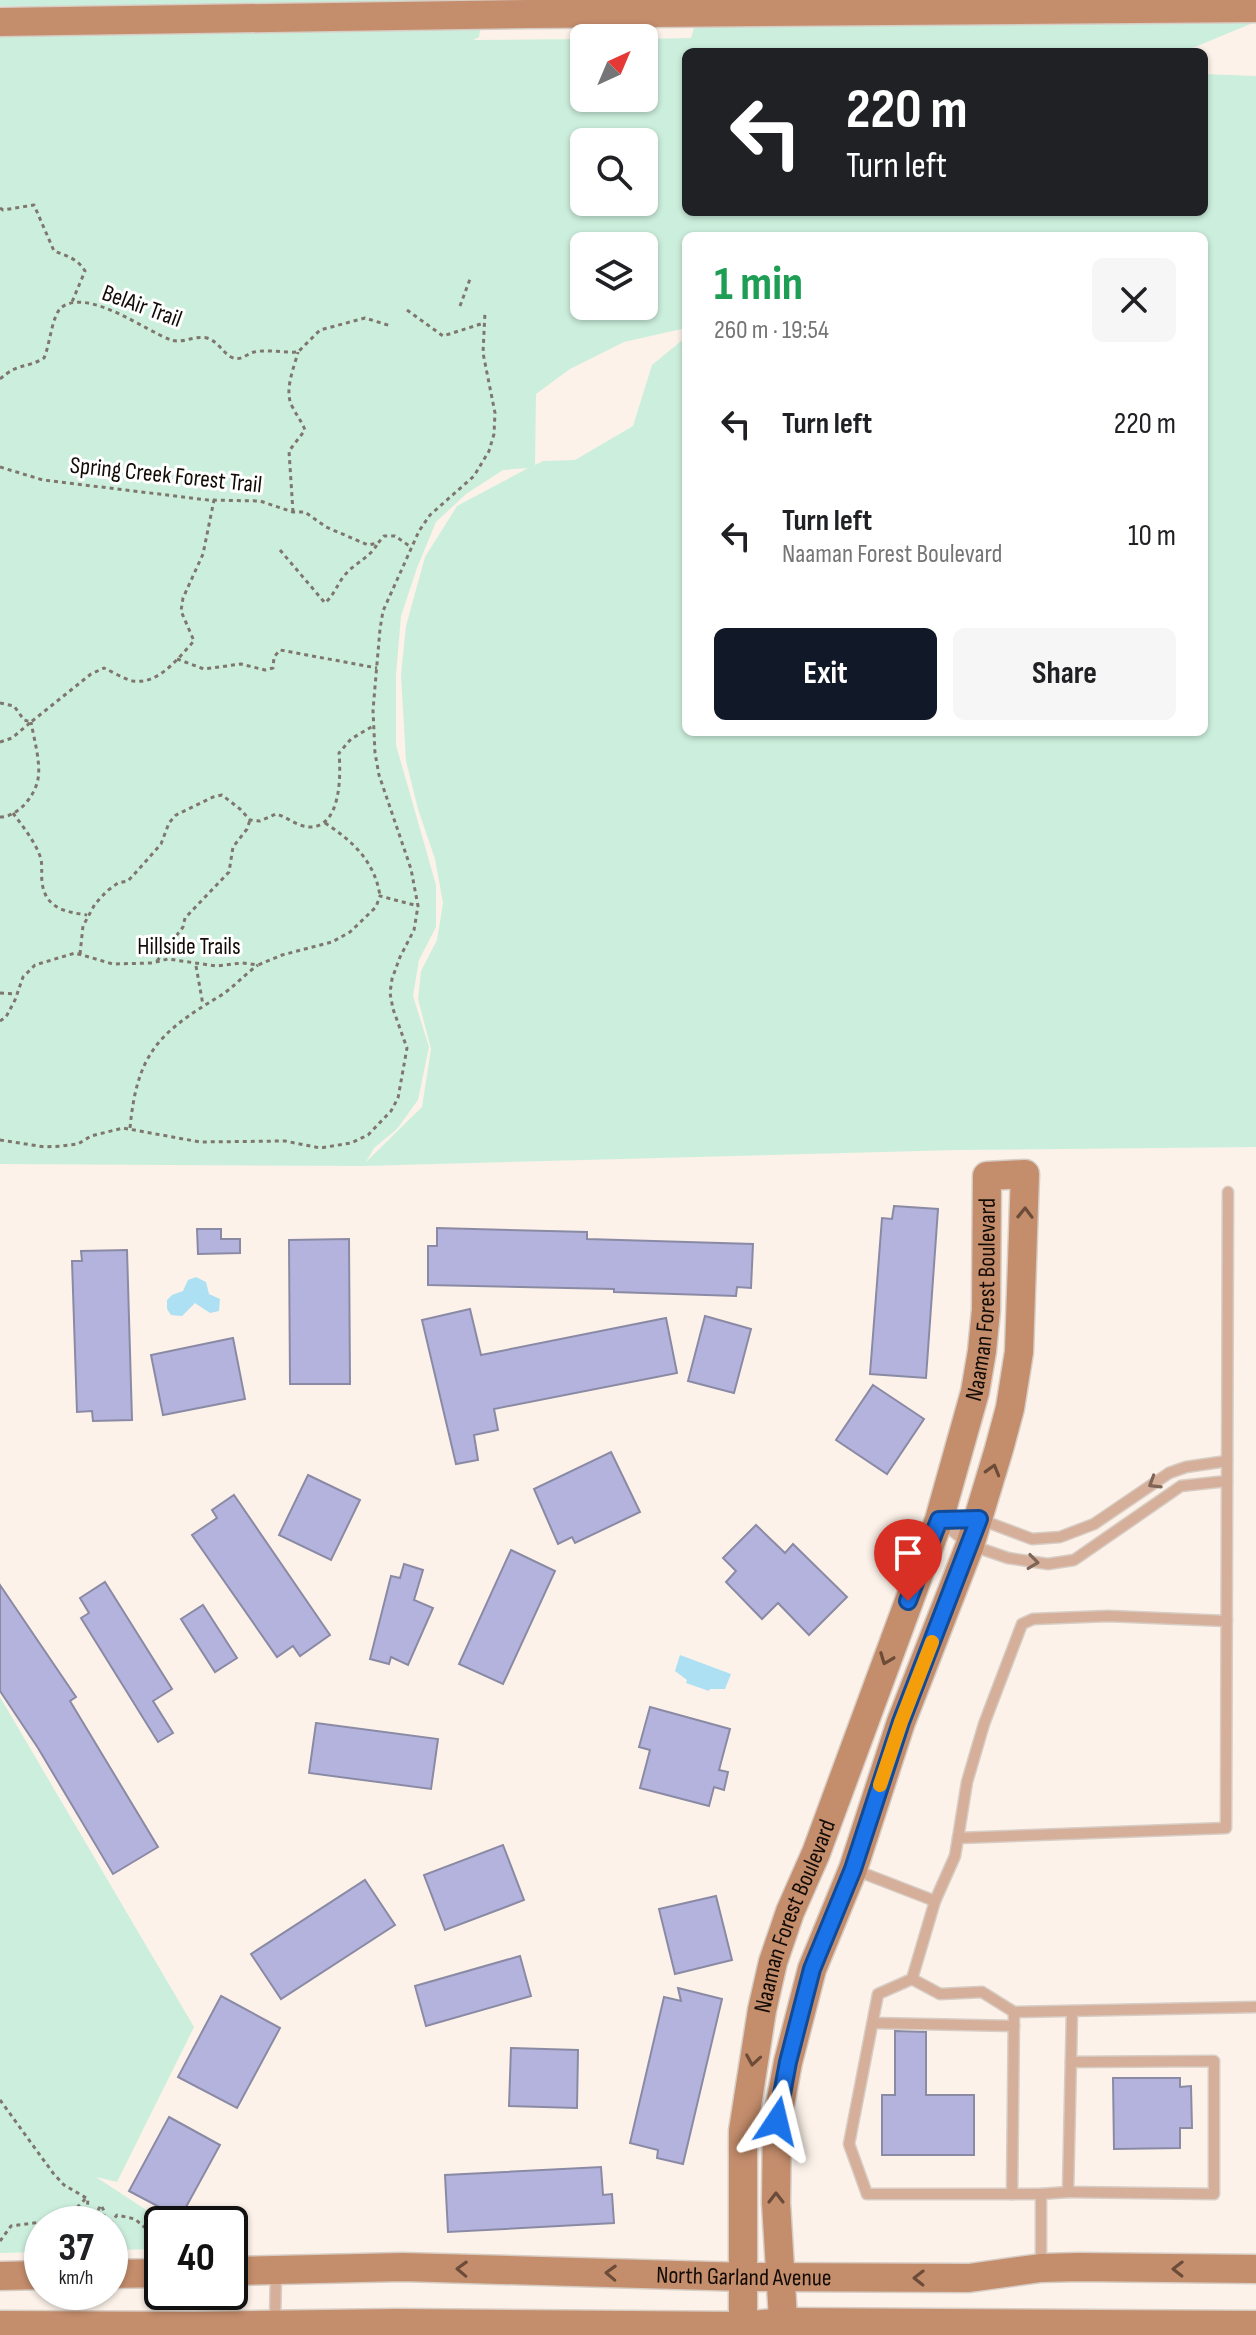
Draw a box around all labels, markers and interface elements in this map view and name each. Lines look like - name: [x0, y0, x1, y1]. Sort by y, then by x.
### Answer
- north arrow: [570, 24, 658, 112]
- map controls: [570, 24, 658, 320]
- text: 220 m: [846, 77, 968, 144]
- icon: left: [714, 80, 818, 184]
- button: search: [570, 128, 658, 216]
- text: Turn left: [846, 145, 947, 188]
- button: layers: [570, 232, 658, 320]
- text: 1 min: [714, 256, 803, 313]
- button: close: [1092, 258, 1176, 342]
- street label: BelAir Trail: [98, 278, 186, 334]
- text: 260 m · 19:54: [714, 315, 829, 346]
- icon: left: [714, 402, 758, 446]
- text: Turn left: [782, 406, 872, 442]
- text: 220 m: [1114, 406, 1176, 442]
- street label: Spring Creek Forest Trail: [69, 451, 263, 499]
- text: Turn left: [782, 503, 872, 539]
- icon: left: [714, 514, 758, 558]
- text: 10 m: [1128, 518, 1176, 554]
- text: Naaman Forest Boulevard: [782, 539, 1002, 570]
- button: Exit: [714, 628, 937, 720]
- button: Share: [953, 628, 1176, 720]
- street label: Hillside Trails: [137, 932, 241, 961]
- street label: Naaman Forest Boulevard: [959, 1198, 1001, 1404]
- one-way arrow: [1016, 1206, 1033, 1219]
- one-way arrow: [984, 1464, 1000, 1478]
- one-way arrow: [1148, 1473, 1163, 1489]
- pin: [874, 1519, 942, 1601]
- icon: arrive: [886, 1531, 930, 1575]
- one-way arrow: [1027, 1553, 1040, 1570]
- one-way arrow: [879, 1651, 896, 1665]
- street label: Naaman Forest Boulevard: [747, 1815, 842, 2015]
- one-way arrow: [745, 2054, 762, 2067]
- position arrow: [735, 2079, 819, 2163]
- one-way arrow: [767, 2191, 785, 2204]
- speed limit sign: 40: [144, 2206, 248, 2310]
- text: 37: [58, 2224, 94, 2272]
- one-way arrow: [455, 2260, 468, 2277]
- street label: North Garland Avenue: [656, 2260, 832, 2292]
- one-way arrow: [1171, 2260, 1184, 2278]
- one-way arrow: [604, 2264, 617, 2282]
- text: km/h: [59, 2266, 93, 2290]
- one-way arrow: [912, 2269, 925, 2286]

